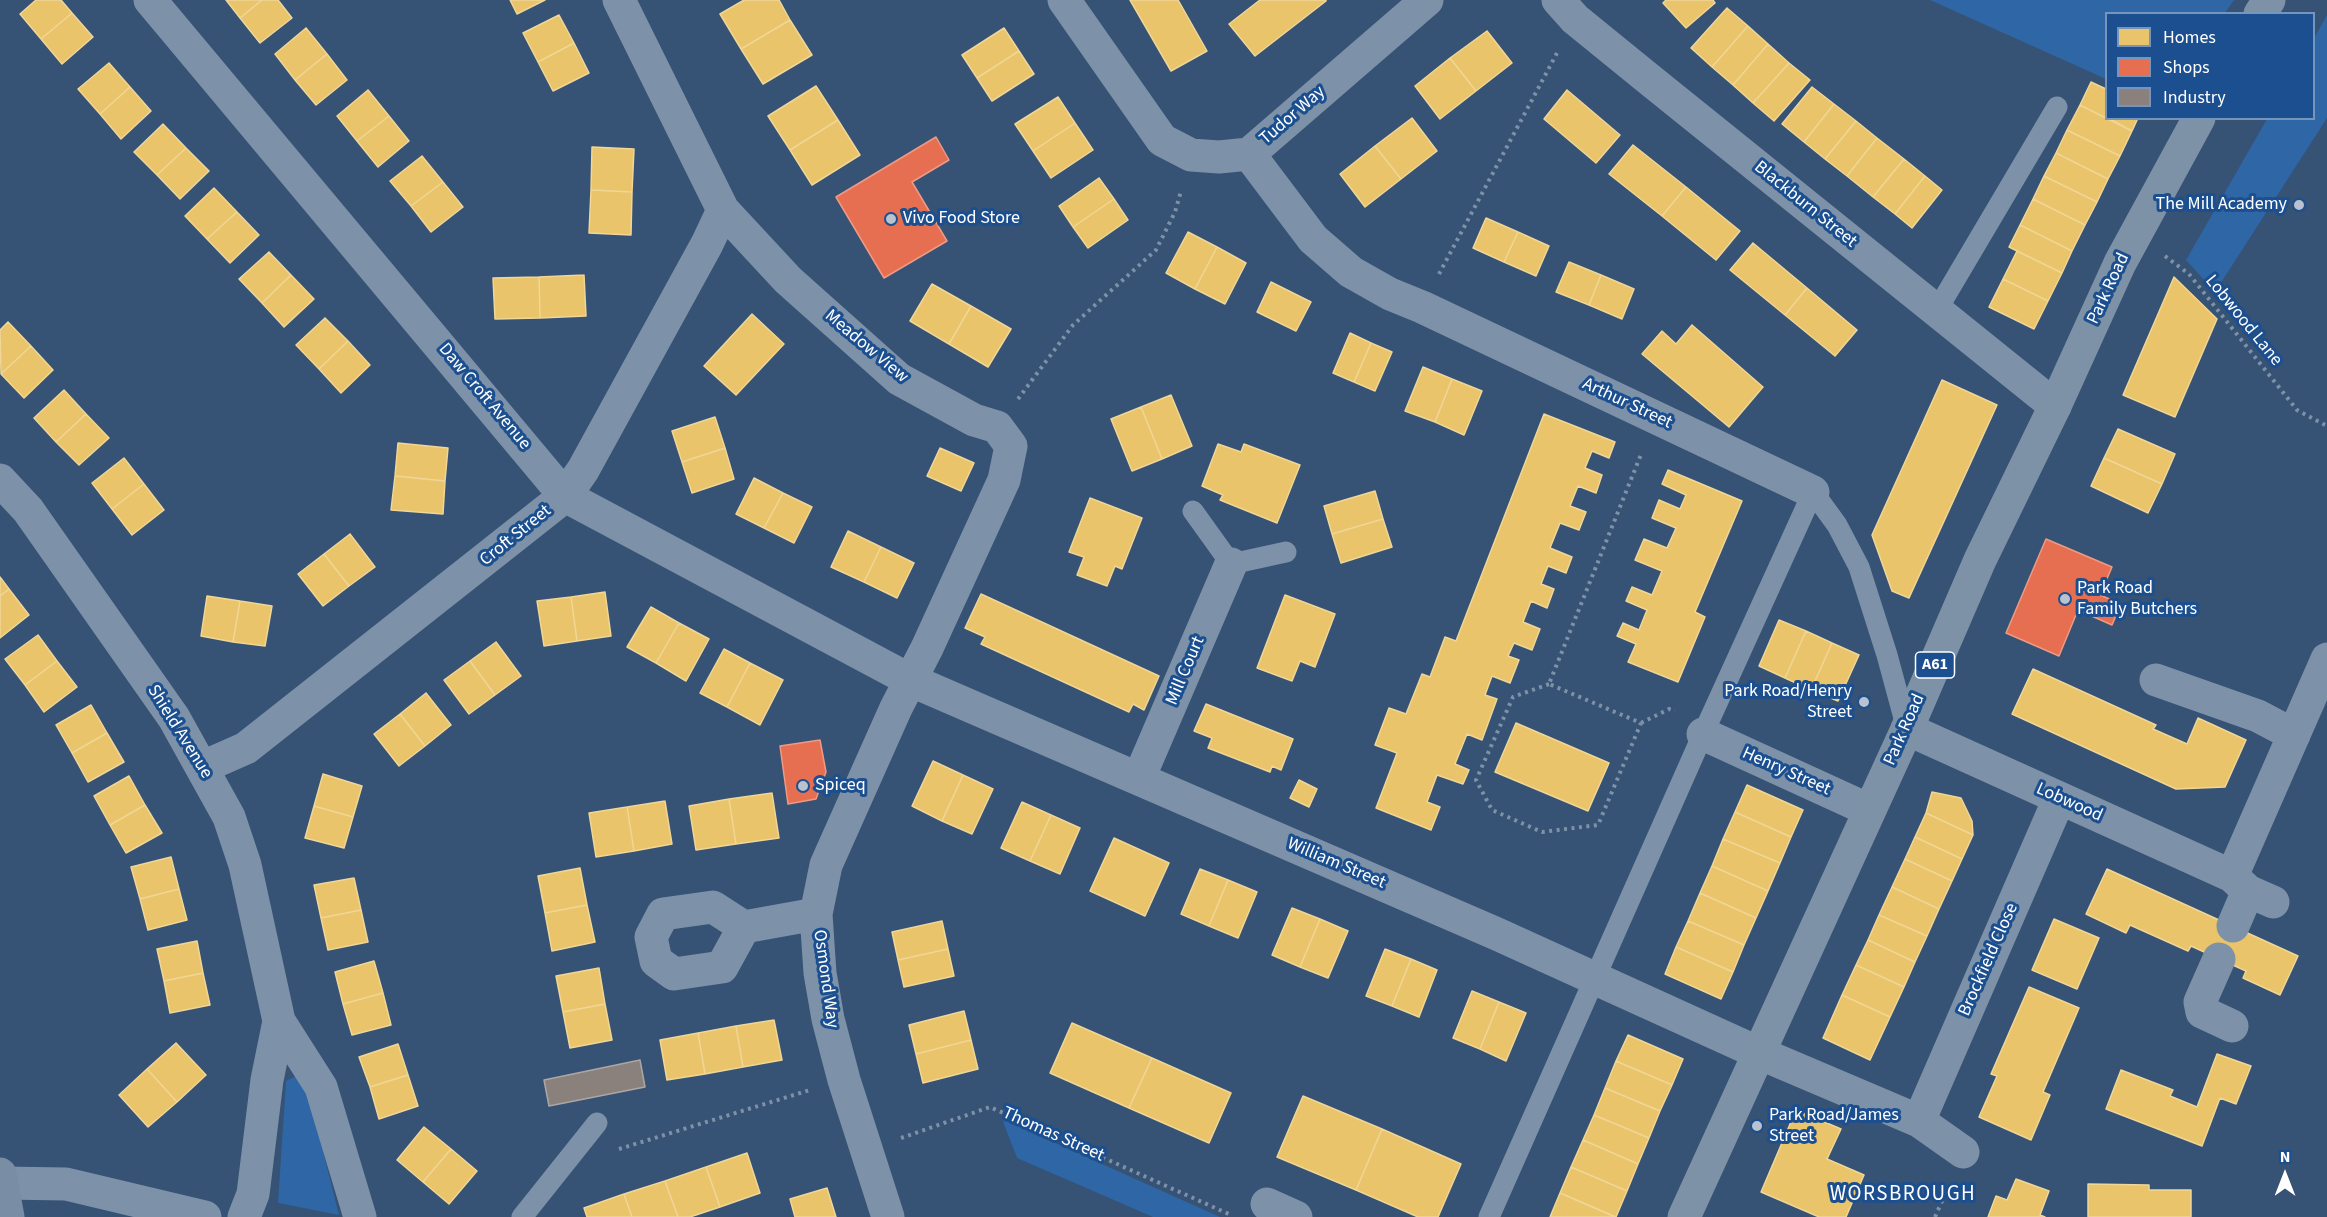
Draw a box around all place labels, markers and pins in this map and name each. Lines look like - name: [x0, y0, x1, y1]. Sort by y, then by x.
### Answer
- place label: The Mill Academy: [2156, 194, 2287, 216]
- marker: The Mill Academy: [2292, 198, 2306, 212]
- place label: Vivo Food Store: [903, 208, 1020, 230]
- marker: Vivo Food Store: [884, 212, 898, 226]
- place label: Park Road Family Butchers: [2077, 578, 2197, 620]
- marker: Park Road Family Butchers: [2058, 592, 2072, 606]
- place label: Park Road/Henry Street: [1724, 681, 1852, 724]
- marker: Park Road/Henry Street: [1857, 695, 1871, 709]
- place label: Spiceq: [815, 775, 866, 797]
- marker: Spiceq: [796, 779, 810, 793]
- place label: Park Road/James Street: [1769, 1105, 1899, 1148]
- marker: Park Road/James Street: [1750, 1119, 1764, 1133]

